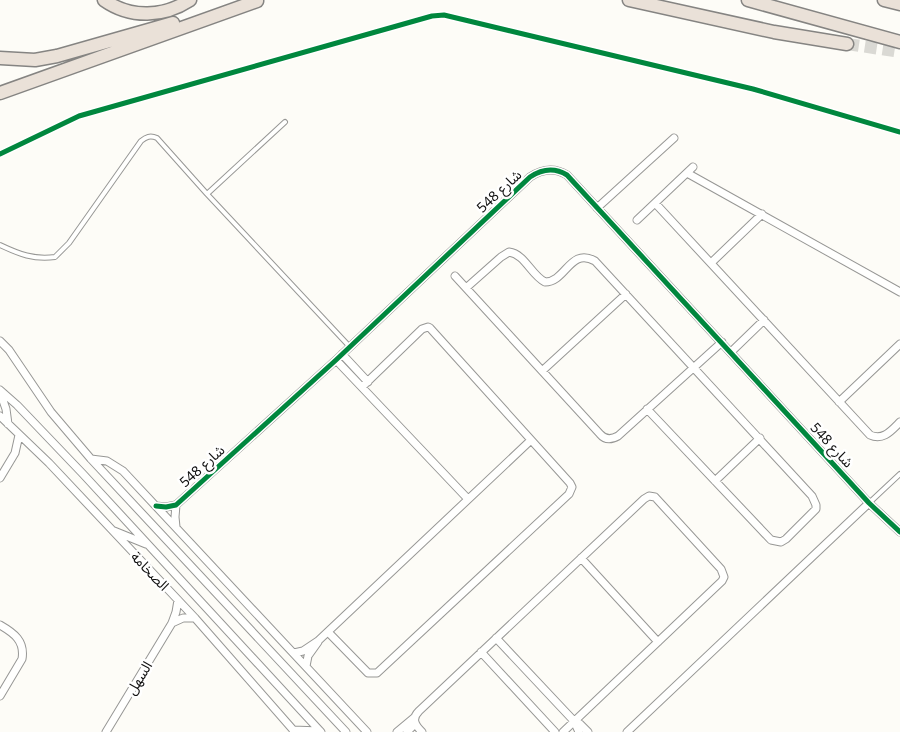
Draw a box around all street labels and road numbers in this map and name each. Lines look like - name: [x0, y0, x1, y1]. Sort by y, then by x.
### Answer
- street label: شارع 548: [469, 162, 529, 221]
- street label: شارع 548: [802, 415, 861, 475]
- street label: شارع 548: [172, 437, 232, 496]
- street label: الصخامة: [123, 544, 177, 598]
- street label: السهل: [118, 655, 161, 701]

